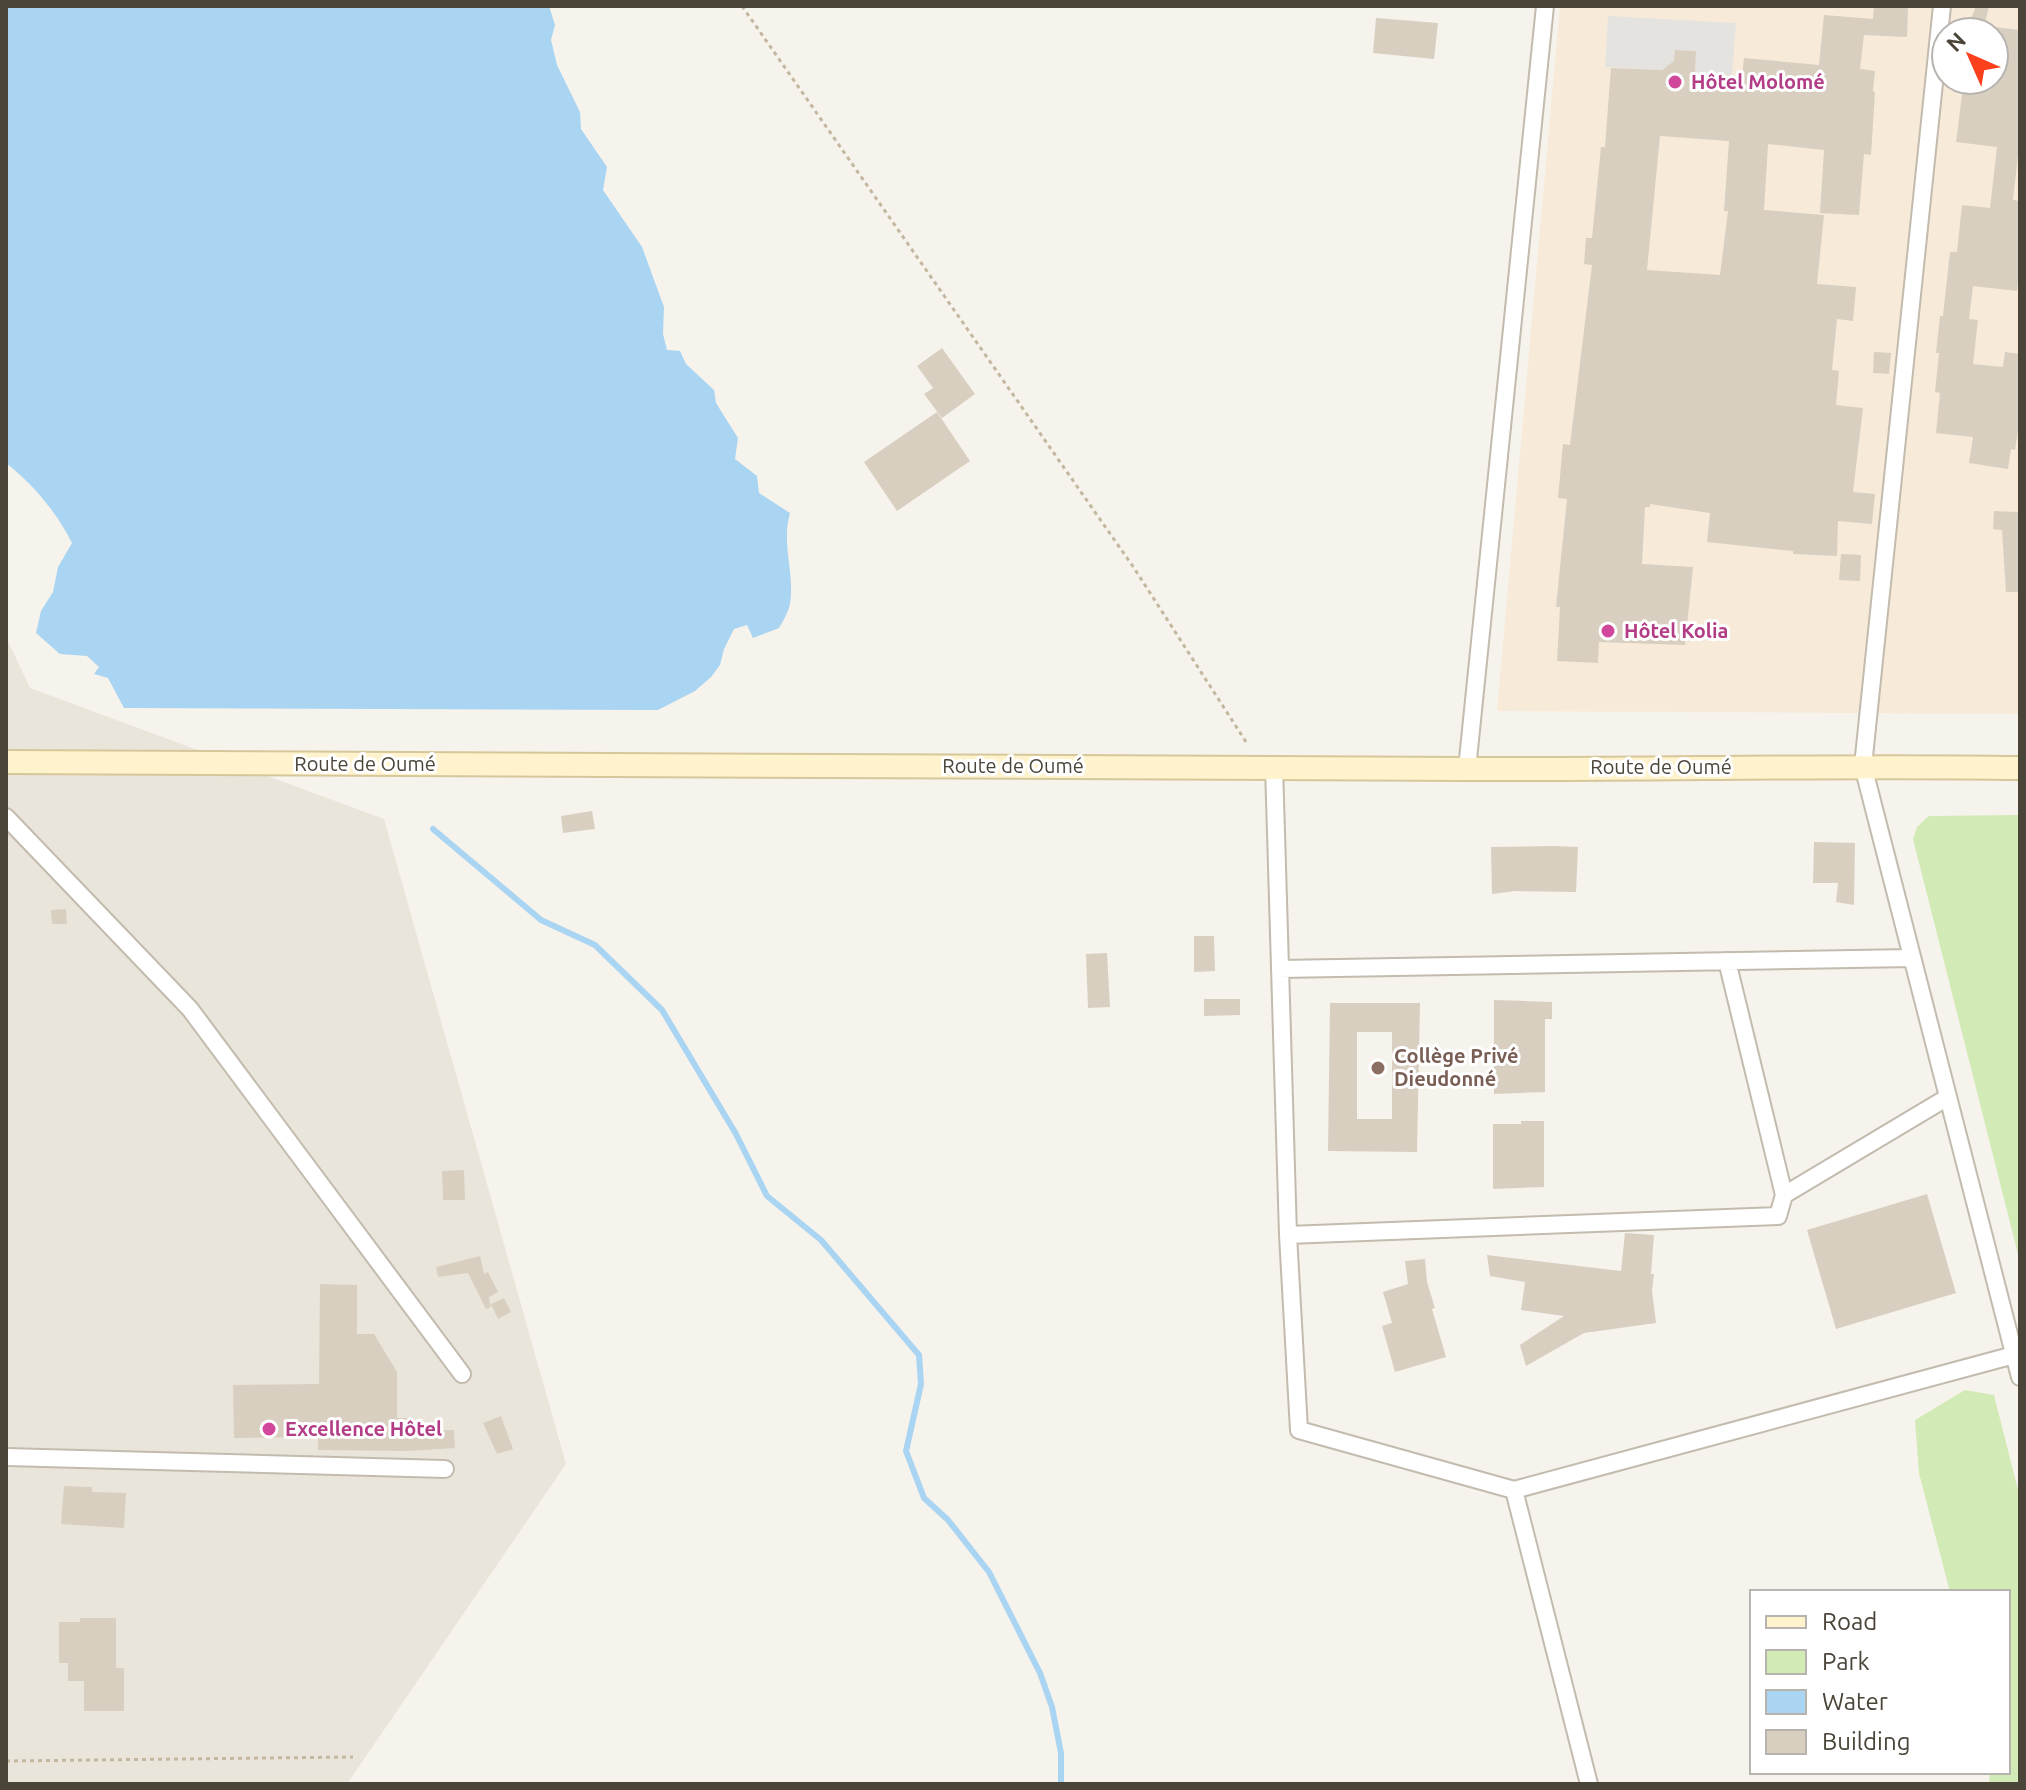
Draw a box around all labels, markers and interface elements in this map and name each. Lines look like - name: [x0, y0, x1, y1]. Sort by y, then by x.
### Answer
- north arrow: [1930, 16, 2010, 96]
- text: N: [1941, 27, 1970, 56]
- place label: Hôtel Molomé: [1691, 70, 1825, 93]
- marker: Hôtel Molomé: [1666, 73, 1684, 91]
- place label: Hôtel Kolia: [1624, 619, 1728, 642]
- marker: Hôtel Kolia: [1599, 622, 1617, 640]
- street label: Route de Oumé: [294, 752, 436, 775]
- street label: Route de Oumé: [942, 754, 1084, 777]
- street label: Route de Oumé: [1590, 755, 1732, 778]
- place label: Collège Privé Dieudonné: [1394, 1044, 1519, 1090]
- marker: Collège Privé Dieudonné: [1369, 1059, 1387, 1077]
- place label: Excellence Hôtel: [285, 1417, 442, 1440]
- marker: Excellence Hôtel: [260, 1420, 278, 1438]
- legend: [1750, 1590, 2010, 1774]
- text: Road: [1822, 1608, 1877, 1635]
- text: Park: [1822, 1648, 1870, 1675]
- text: Water: [1822, 1688, 1888, 1715]
- text: Building: [1822, 1728, 1910, 1755]

